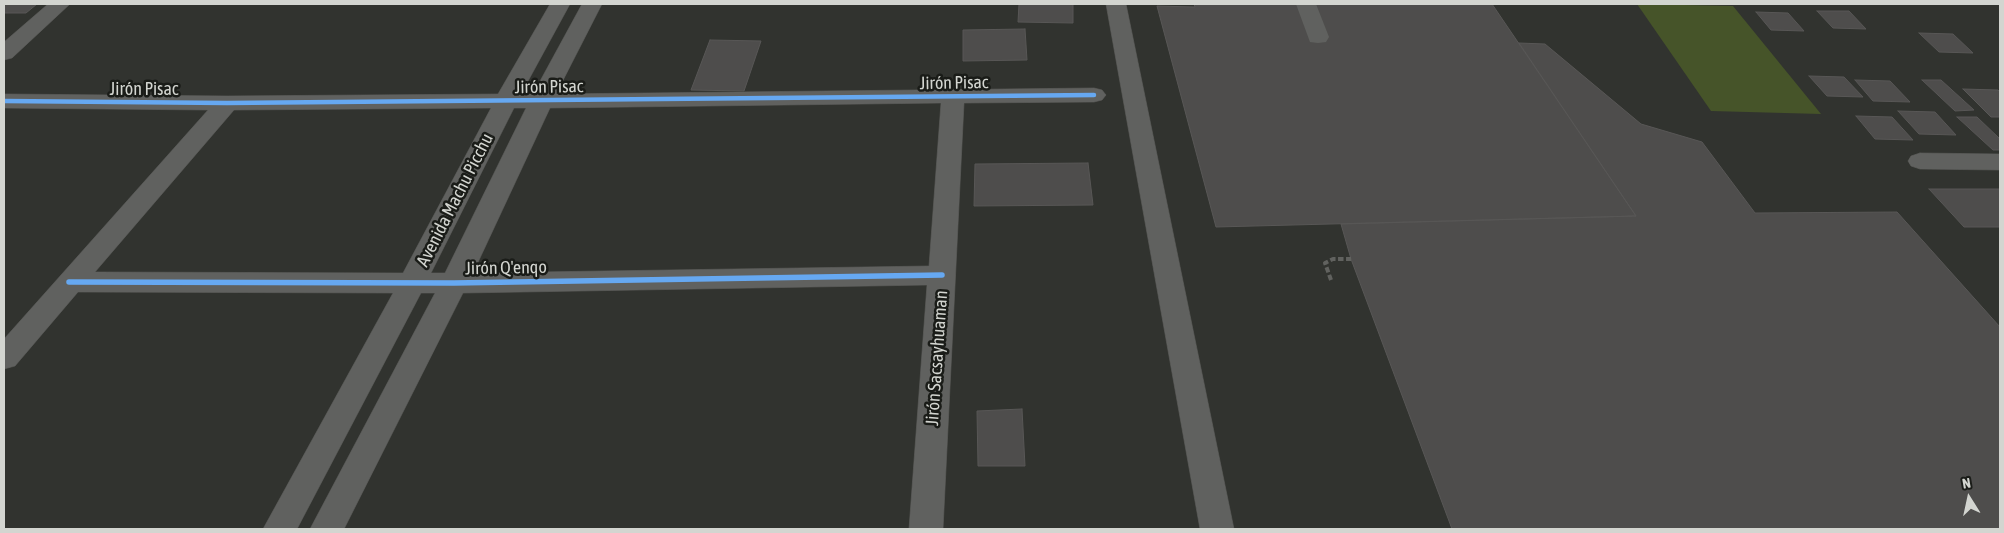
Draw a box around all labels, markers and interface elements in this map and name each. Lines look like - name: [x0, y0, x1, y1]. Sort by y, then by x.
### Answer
- street label: Jirón Pisac: [919, 72, 989, 94]
- street label: Jirón Pisac: [514, 76, 584, 98]
- street label: Jirón Pisac: [110, 78, 178, 100]
- street label: Avenida Machu Picchu: [412, 130, 498, 270]
- street label: Jirón Q'enqo: [465, 256, 547, 280]
- street label: Jirón Sacsayhuaman: [922, 290, 952, 426]
- north arrow: [1944, 473, 1994, 523]
- text: N: [1961, 475, 1972, 492]

